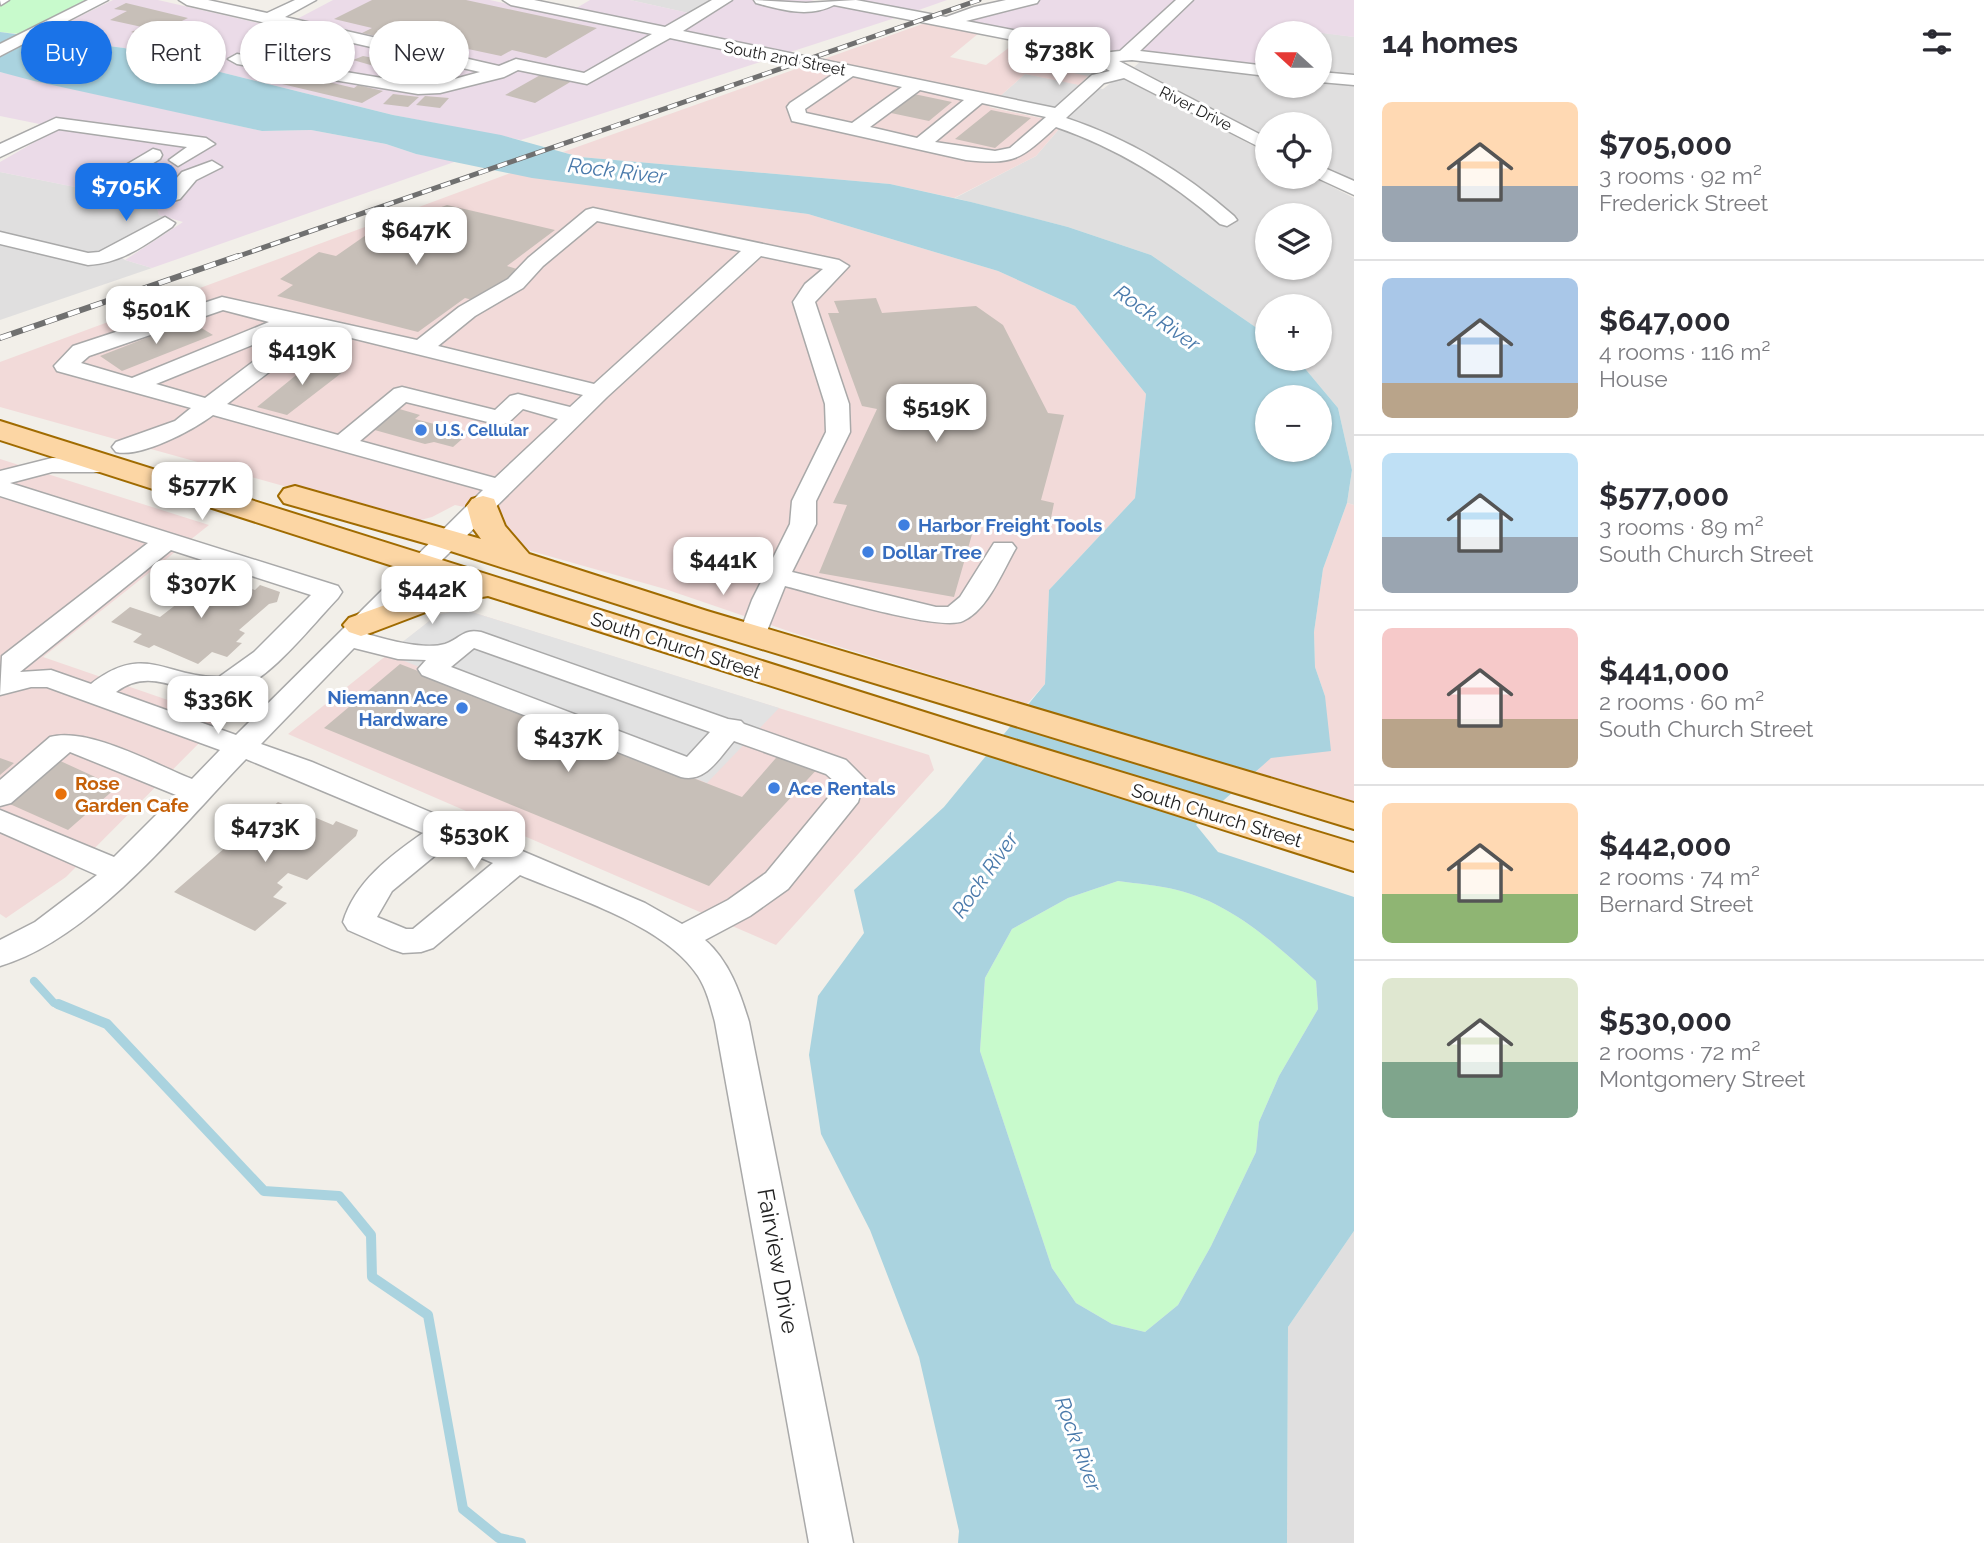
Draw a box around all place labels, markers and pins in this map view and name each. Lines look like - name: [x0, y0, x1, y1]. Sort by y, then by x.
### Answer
- pin: $738K: [1010, 28, 1108, 87]
- pin: $705K: [77, 164, 175, 223]
- pin: $647K: [367, 208, 465, 267]
- pin: $501K: [107, 286, 205, 346]
- pin: $419K: [253, 328, 351, 387]
- pin: $519K: [887, 384, 985, 444]
- place label: U.S. Cellular: [435, 421, 529, 440]
- marker: U.S. Cellular: [413, 422, 429, 438]
- pin: $577K: [153, 462, 251, 522]
- place label: Harbor Freight Tools: [918, 514, 1102, 536]
- marker: Harbor Freight Tools: [896, 517, 912, 533]
- pin: $441K: [674, 538, 772, 597]
- place label: Dollar Tree: [882, 541, 982, 563]
- marker: Dollar Tree: [860, 544, 876, 560]
- pin: $307K: [152, 560, 250, 620]
- pin: $442K: [383, 566, 481, 626]
- pin: $336K: [169, 676, 267, 736]
- place label: Niemann Ace Hardware: [327, 686, 448, 730]
- marker: Niemann Ace Hardware: [454, 700, 470, 716]
- pin: $437K: [519, 714, 617, 774]
- place label: Rose Garden Cafe: [75, 772, 189, 816]
- place label: Ace Rentals: [788, 777, 896, 799]
- marker: Ace Rentals: [766, 780, 782, 796]
- marker: Rose Garden Cafe: [53, 786, 69, 802]
- pin: $473K: [216, 804, 314, 864]
- pin: $530K: [425, 812, 523, 871]

